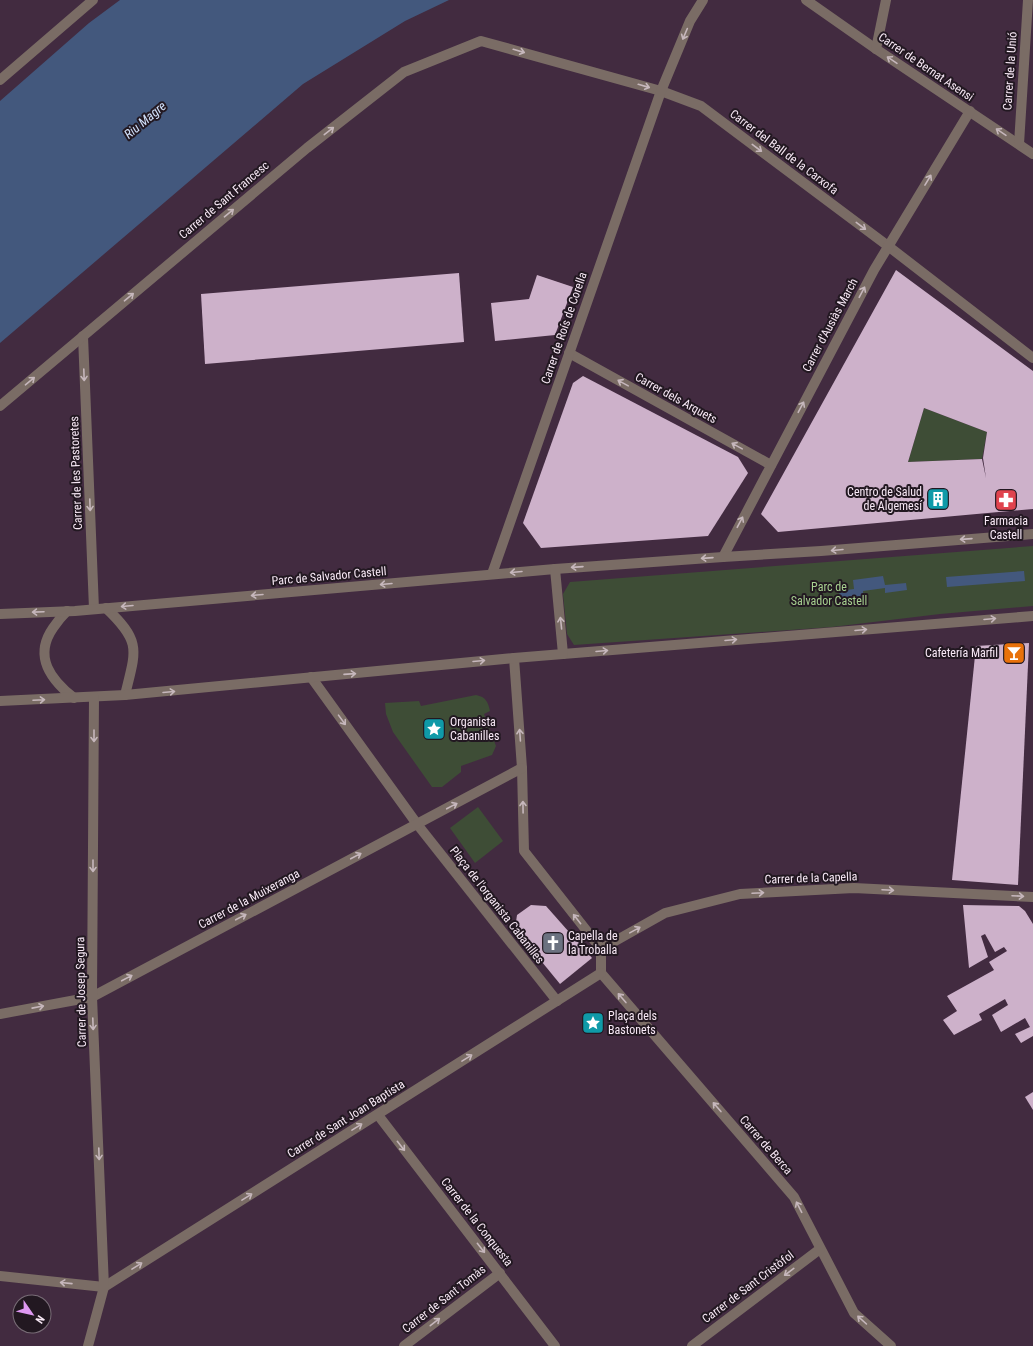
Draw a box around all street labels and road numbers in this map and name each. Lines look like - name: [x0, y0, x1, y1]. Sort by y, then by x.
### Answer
- street label: Carrer de Bernat Asensi: [876, 30, 976, 104]
- street label: Carrer de la Unió: [1000, 31, 1020, 111]
- street label: Carrer del Ball de la Carxofa: [727, 107, 841, 197]
- street label: Carrer de Sant Francesc: [176, 158, 272, 242]
- street label: Carrer de Roís de Corella: [538, 270, 590, 386]
- street label: Carrer d'Ausiàs March: [799, 276, 861, 374]
- street label: Carrer dels Arquets: [633, 370, 719, 426]
- street label: Carrer de les Pastoretes: [67, 416, 85, 530]
- street label: Parc de Salvador Castell: [271, 564, 387, 588]
- street label: Plaça de l'organista Cabanilles: [447, 844, 547, 966]
- street label: Carrer de la Muixeranga: [196, 866, 302, 932]
- street label: Carrer de la Capella: [764, 869, 858, 887]
- street label: Carrer de Josep Segura: [73, 936, 89, 1047]
- street label: Carrer de Sant Joan Baptista: [285, 1077, 407, 1161]
- street label: Carrer de Berca: [737, 1113, 795, 1177]
- street label: Carrer de la Conquesta: [438, 1175, 516, 1269]
- street label: Carrer de Sant Cristòfol: [699, 1248, 797, 1326]
- street label: Carrer de Sant Tomàs: [400, 1262, 488, 1336]

